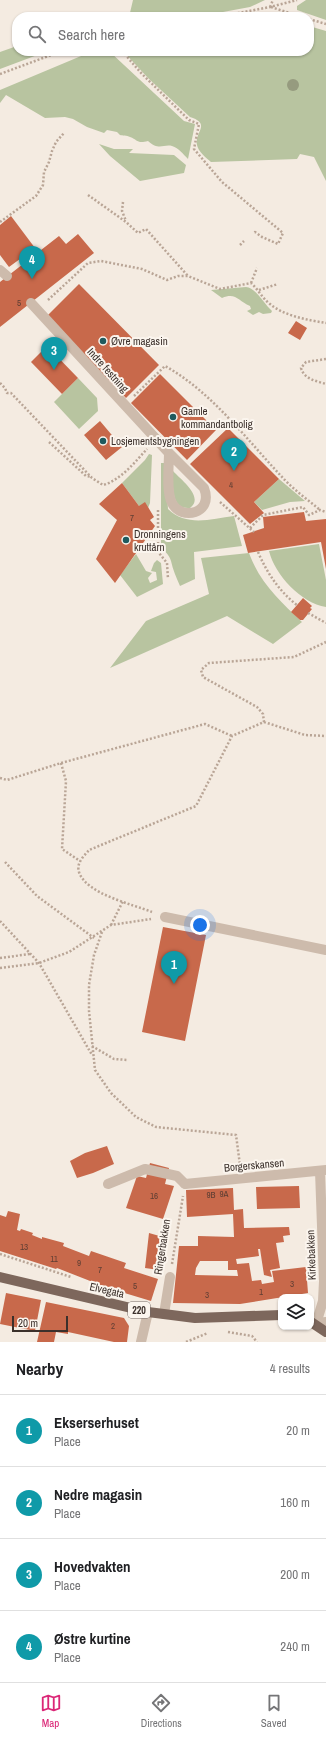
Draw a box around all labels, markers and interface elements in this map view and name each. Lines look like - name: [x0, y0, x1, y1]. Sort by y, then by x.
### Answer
- search box: [12, 12, 314, 56]
- icon: search: [26, 23, 48, 45]
- text: Search here: [58, 24, 125, 45]
- pin: 4: [19, 246, 45, 279]
- house number: 5: [17, 297, 21, 309]
- place label: Øvre magasin: [111, 334, 168, 348]
- marker: Øvre magasin: [98, 336, 108, 346]
- pin: 3: [41, 337, 67, 370]
- street label: Indre festning: [84, 345, 132, 395]
- place label: Gamle kommandantbolig: [181, 404, 253, 431]
- marker: Gamle kommandantbolig: [168, 412, 178, 422]
- place label: Losjementsbygningen: [111, 434, 199, 448]
- marker: Losjementsbygningen: [98, 436, 108, 446]
- pin: 2: [221, 438, 247, 471]
- house number: 4: [229, 479, 233, 491]
- house number: 7: [130, 512, 134, 524]
- place label: Dronningens kruttårn: [134, 527, 186, 554]
- marker: Dronningens kruttårn: [121, 535, 131, 545]
- your location: [190, 915, 210, 935]
- pin: 1: [161, 951, 187, 984]
- street label: Borgerskansen: [223, 1155, 285, 1175]
- house number: 9A: [219, 1188, 229, 1200]
- house number: 9B: [206, 1189, 216, 1201]
- house number: 16: [150, 1190, 158, 1202]
- street label: Ringerbakken: [151, 1218, 173, 1276]
- street label: Kirkebakken: [303, 1230, 319, 1280]
- house number: 13: [20, 1241, 28, 1253]
- house number: 11: [50, 1253, 58, 1265]
- house number: 9: [77, 1257, 81, 1269]
- house number: 7: [98, 1264, 102, 1276]
- house number: 3: [290, 1278, 294, 1290]
- street label: Elvegata: [88, 1279, 126, 1301]
- house number: 5: [133, 1280, 137, 1292]
- house number: 1: [259, 1286, 263, 1298]
- house number: 3: [205, 1289, 209, 1301]
- map controls: [278, 1294, 314, 1330]
- button: layers: [278, 1294, 314, 1330]
- road number: 220: [128, 1302, 150, 1318]
- scale bar: [12, 1314, 68, 1333]
- text: 20 m: [18, 1316, 38, 1330]
- house number: 2: [111, 1320, 115, 1332]
- text: Nearby: [16, 1357, 63, 1380]
- text: 4 results: [270, 1360, 310, 1377]
- text: Ekserserhuset: [54, 1412, 139, 1433]
- text: 1: [26, 1422, 32, 1439]
- text: 20 m: [286, 1422, 310, 1439]
- text: Place: [54, 1433, 81, 1450]
- text: Nedre magasin: [54, 1484, 142, 1505]
- text: 2: [26, 1494, 32, 1511]
- text: 160 m: [280, 1494, 310, 1511]
- text: Place: [54, 1505, 81, 1522]
- text: Hovedvakten: [54, 1556, 131, 1577]
- text: 3: [26, 1566, 32, 1583]
- text: 200 m: [280, 1566, 310, 1583]
- text: Place: [54, 1577, 81, 1594]
- text: Østre kurtine: [54, 1628, 131, 1649]
- text: 4: [26, 1638, 32, 1655]
- text: 240 m: [280, 1638, 310, 1655]
- text: Place: [54, 1649, 81, 1666]
- tab: Map: [40, 1692, 62, 1730]
- tab: Directions: [141, 1692, 182, 1730]
- tab: Saved: [261, 1692, 286, 1730]

